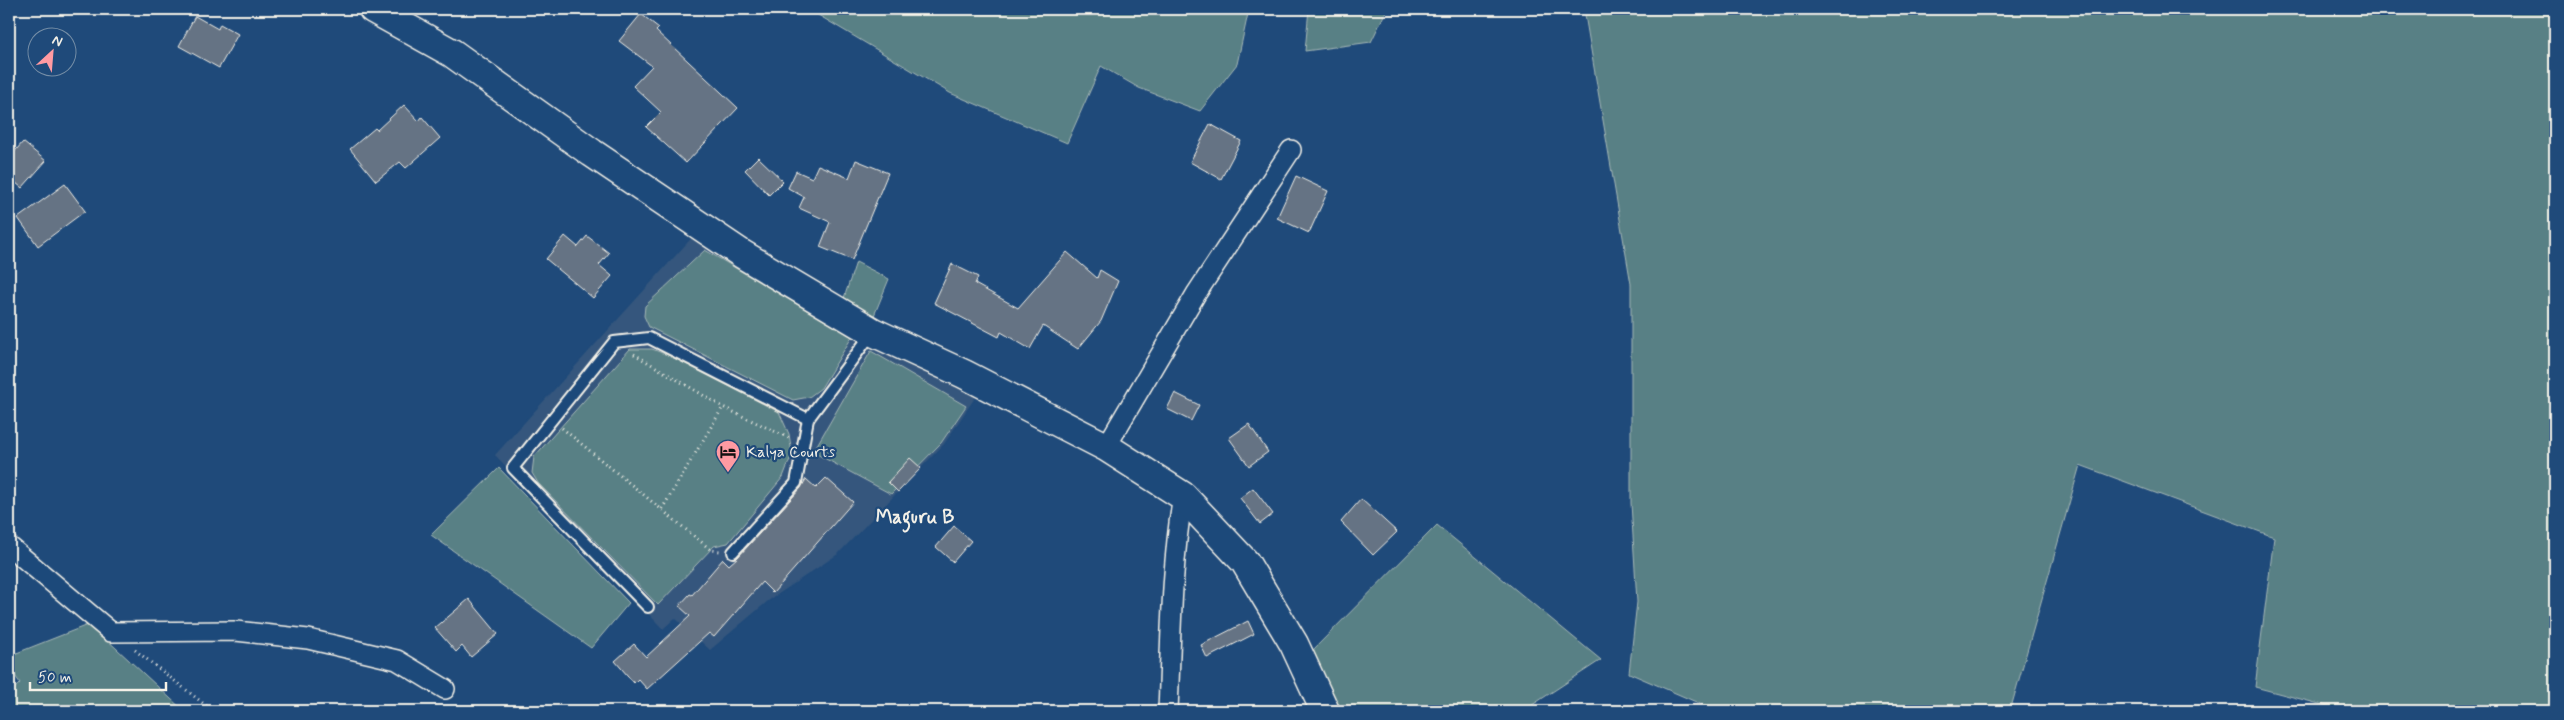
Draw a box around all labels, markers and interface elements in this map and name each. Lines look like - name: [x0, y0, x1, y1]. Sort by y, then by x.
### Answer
- north arrow: [28, 28, 78, 78]
- text: N: [49, 31, 65, 51]
- hotel icon: Kalya Courts: [715, 439, 741, 473]
- place label: Kalya Courts: [746, 442, 835, 463]
- district label: Maguru B: [876, 505, 954, 533]
- scale bar: [30, 660, 166, 692]
- text: 50 m: [38, 668, 72, 688]

